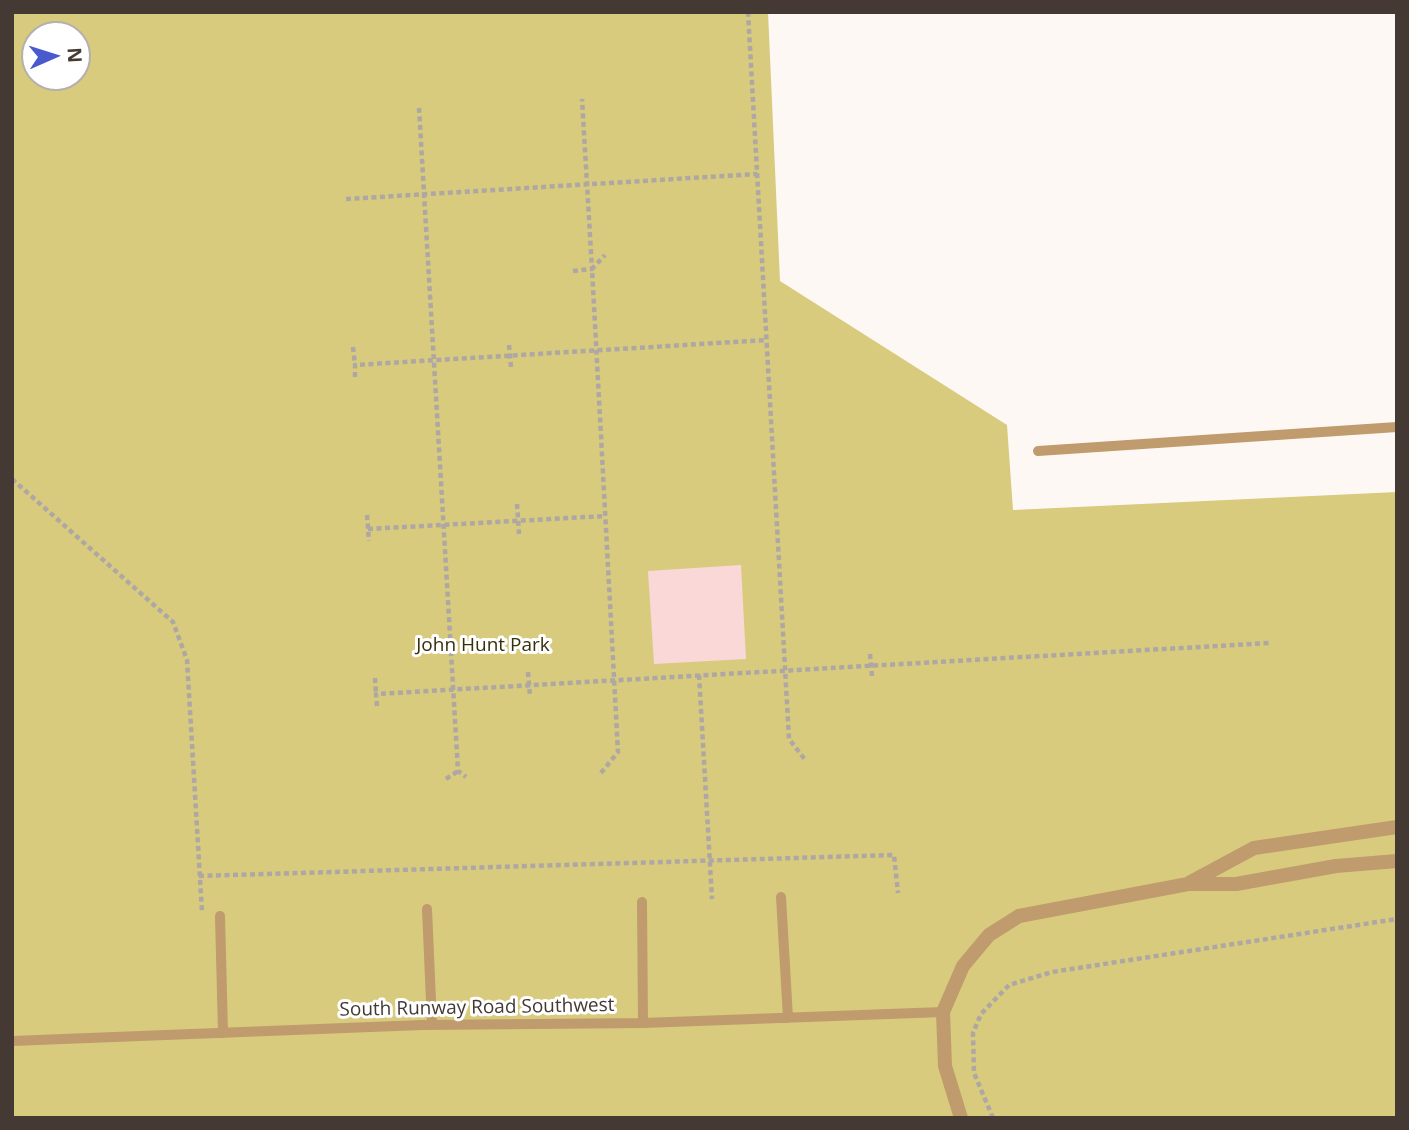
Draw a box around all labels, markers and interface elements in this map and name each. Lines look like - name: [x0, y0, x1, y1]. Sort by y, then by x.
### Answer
- north arrow: [21, 21, 91, 91]
- text: N: [62, 47, 88, 63]
- park label: John Hunt Park: [416, 635, 550, 657]
- street label: South Runway Road Southwest: [339, 994, 615, 1022]

